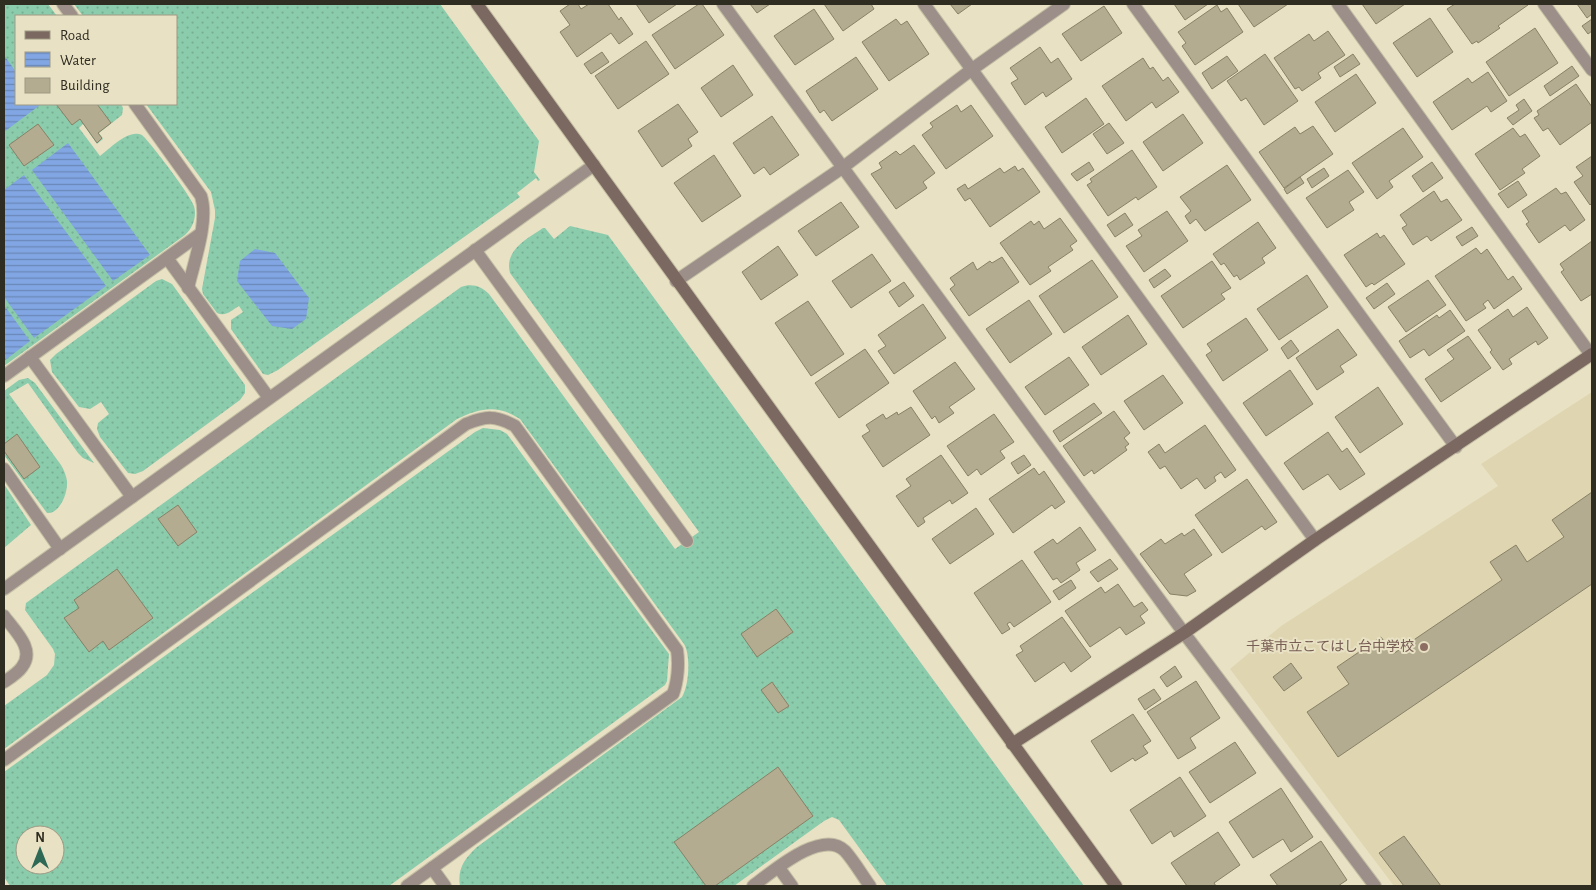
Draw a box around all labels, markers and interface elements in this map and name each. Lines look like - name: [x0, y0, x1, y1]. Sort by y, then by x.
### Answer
- legend: [15, 15, 178, 105]
- text: Road: [60, 28, 90, 43]
- text: Water: [60, 53, 96, 68]
- text: Building: [60, 78, 110, 93]
- place label: 千葉市立こてはし台中学校: [1246, 638, 1414, 654]
- marker: 千葉市立こてはし台中学校: [1418, 641, 1430, 653]
- north arrow: [15, 825, 65, 875]
- text: N: [35, 831, 45, 845]

